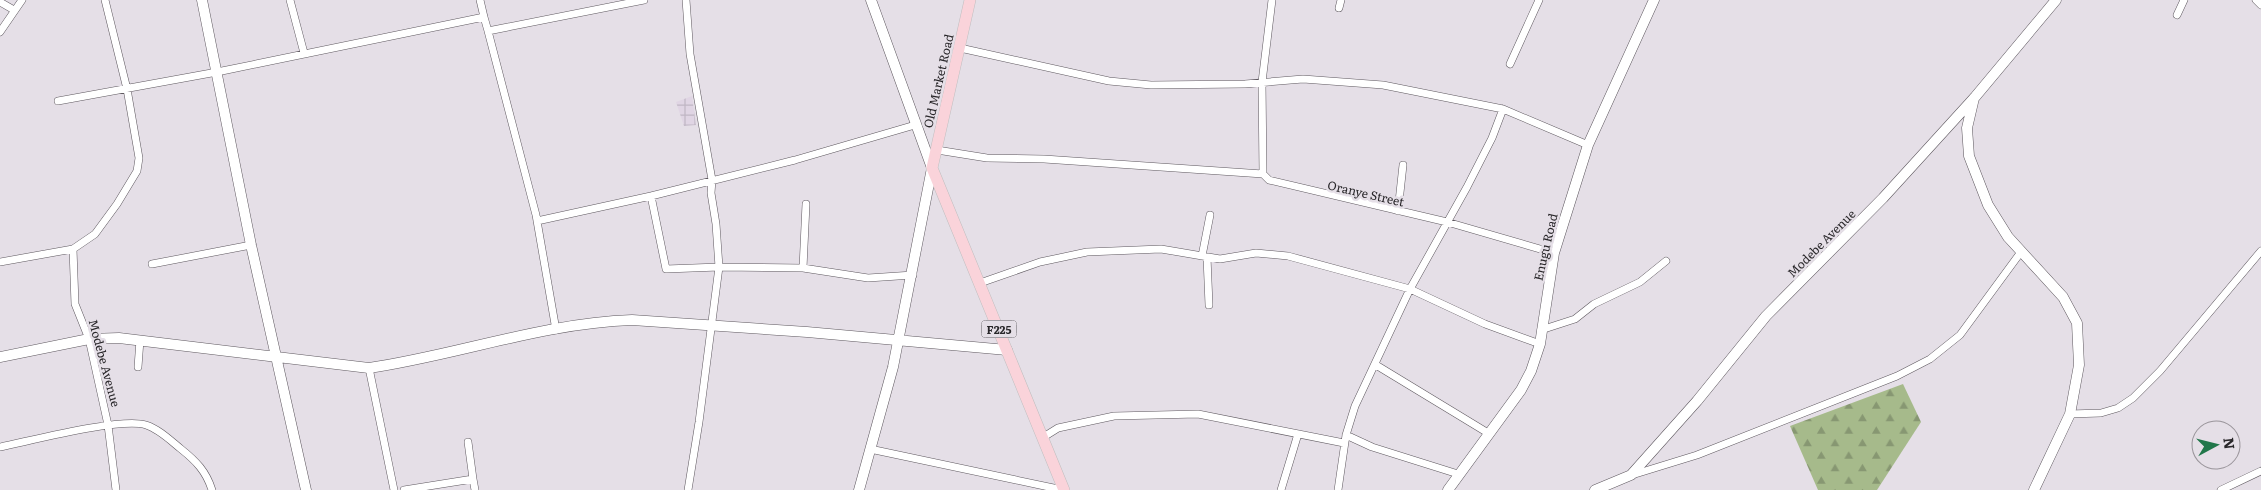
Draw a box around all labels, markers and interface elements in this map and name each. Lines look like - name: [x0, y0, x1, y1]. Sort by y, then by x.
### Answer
- street label: Old Market Road: [918, 32, 958, 130]
- street label: Oranye Street: [1326, 175, 1406, 211]
- street label: Modebe Avenue: [1783, 205, 1859, 281]
- street label: Enugu Road: [1529, 211, 1562, 283]
- street label: Modebe Avenue: [85, 317, 125, 409]
- road number: F225: [982, 320, 1016, 338]
- north arrow: [2191, 420, 2241, 470]
- text: N: [2219, 436, 2241, 451]

